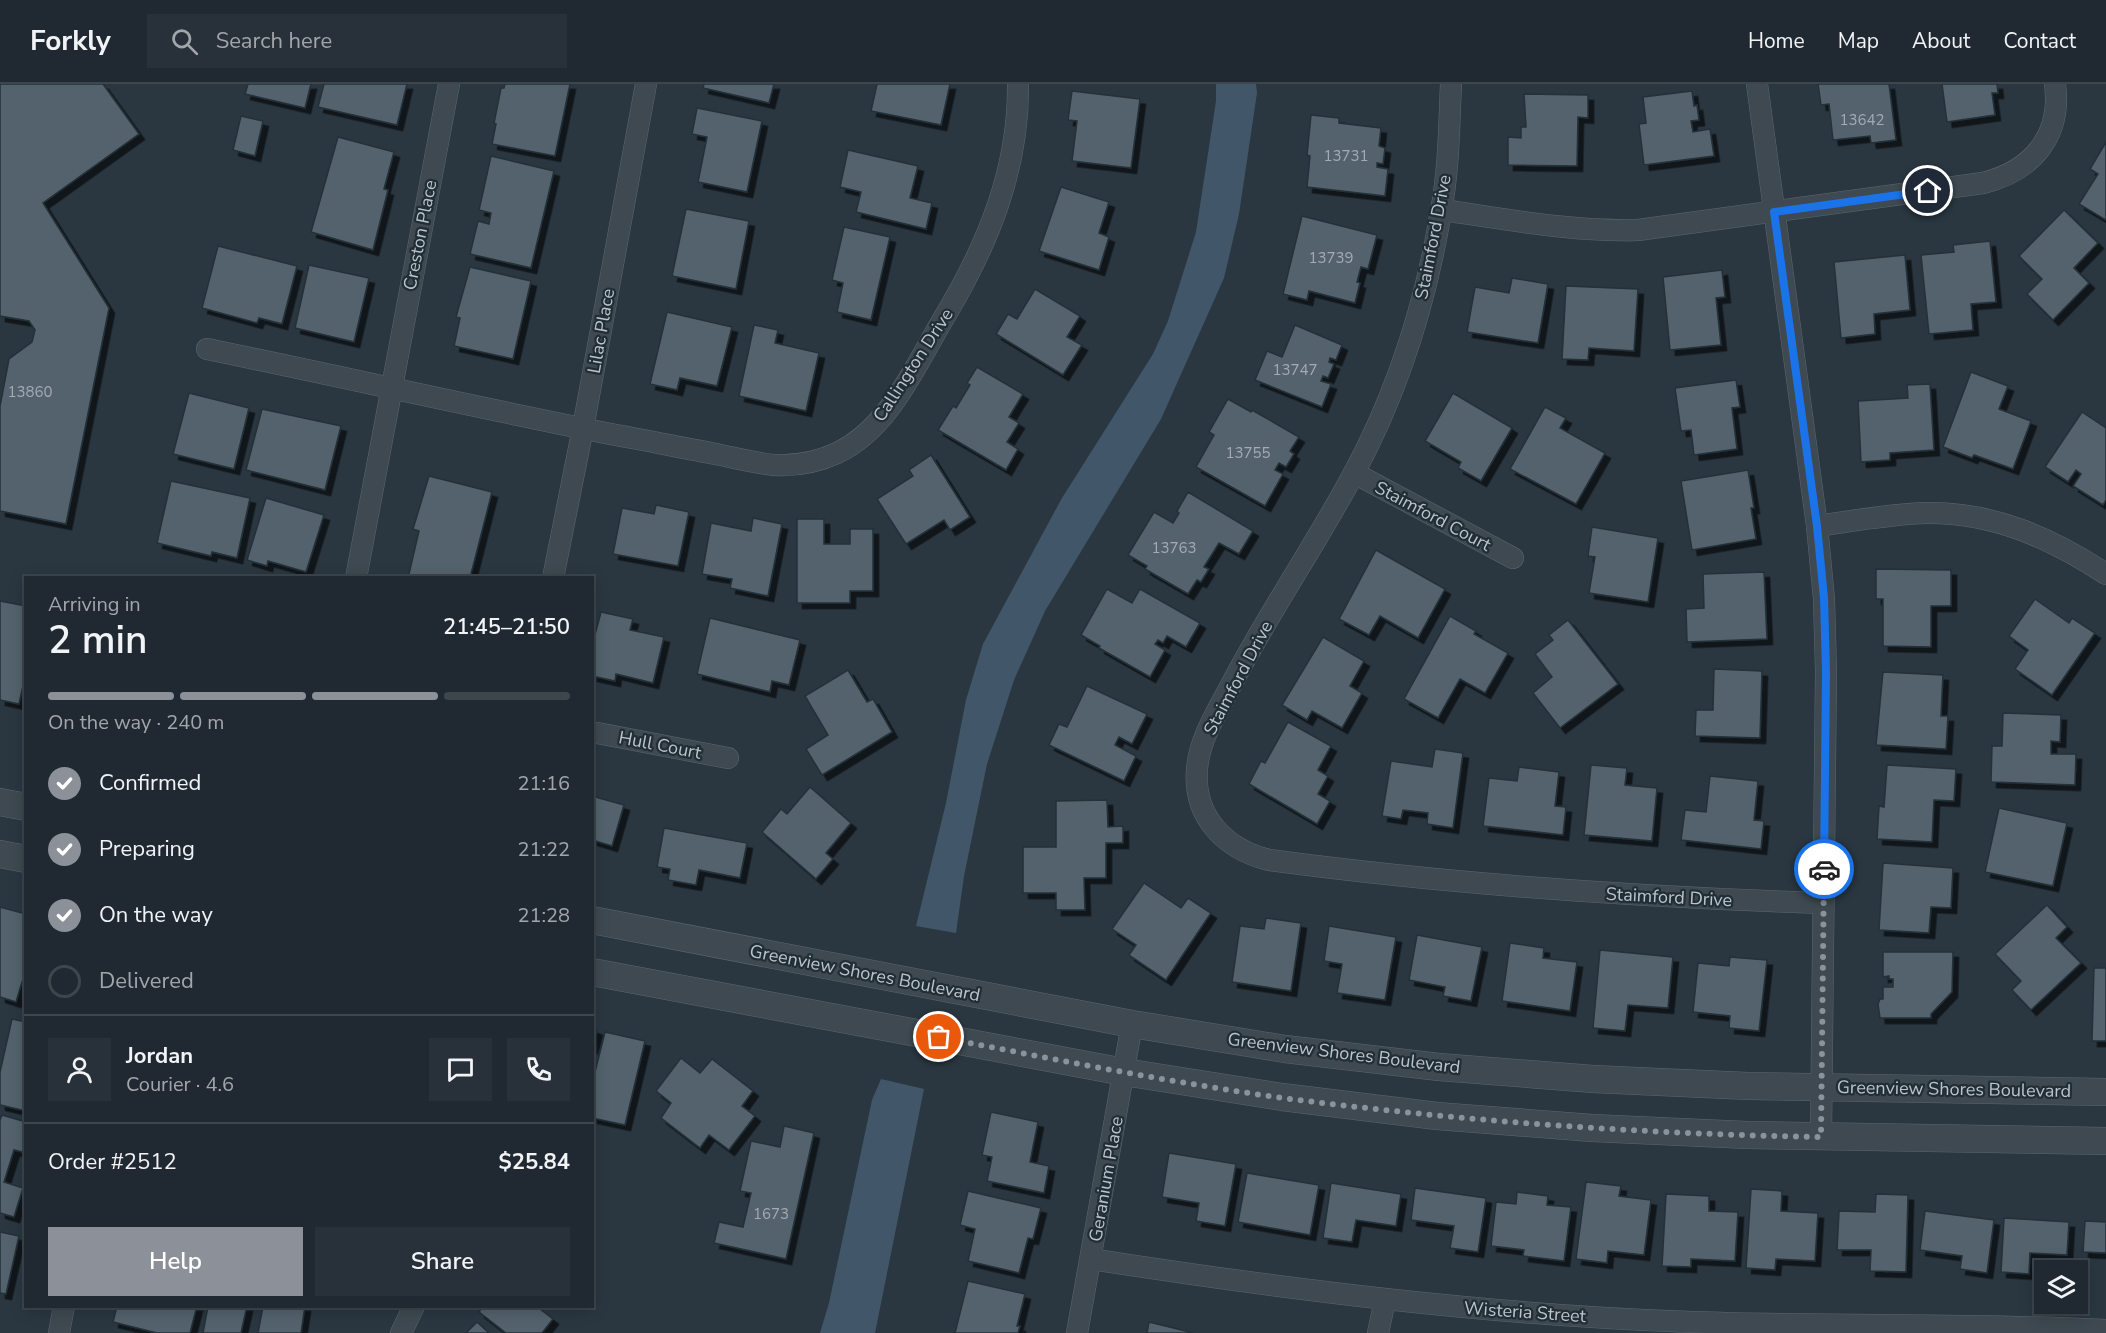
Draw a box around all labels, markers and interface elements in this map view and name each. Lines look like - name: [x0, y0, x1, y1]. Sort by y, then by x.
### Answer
- search box: [147, 14, 567, 68]
- text: Forkly: [30, 22, 111, 60]
- icon: search: [168, 25, 201, 58]
- text: Search here: [216, 26, 332, 56]
- text: Home: [1748, 27, 1805, 55]
- text: Map: [1838, 27, 1879, 55]
- text: About: [1912, 27, 1970, 55]
- text: Contact: [2003, 27, 2076, 55]
- house number: 13642: [1839, 110, 1885, 130]
- house number: 13731: [1323, 146, 1369, 166]
- pin: [1902, 165, 1953, 216]
- street label: Staimford Drive: [1409, 173, 1457, 301]
- icon: home: [1911, 174, 1944, 207]
- street label: Creston Place: [398, 178, 442, 292]
- house number: 13739: [1308, 248, 1354, 268]
- street label: Lilac Place: [582, 287, 620, 375]
- street label: Callington Drive: [867, 304, 959, 426]
- house number: 13747: [1272, 360, 1318, 380]
- house number: 13860: [7, 382, 53, 402]
- house number: 13755: [1225, 443, 1271, 463]
- street label: Staimford Court: [1371, 475, 1496, 557]
- house number: 13763: [1151, 538, 1197, 558]
- text: Arriving in: [48, 591, 141, 618]
- text: 21:45–21:50: [443, 612, 570, 642]
- text: 2 min: [48, 614, 147, 667]
- street label: Staimford Drive: [1198, 617, 1278, 739]
- text: On the way · 240 m: [48, 709, 224, 736]
- street label: Hull Court: [617, 725, 704, 765]
- icon: check: [48, 767, 81, 800]
- text: Confirmed: [99, 768, 201, 798]
- text: 21:16: [517, 770, 570, 797]
- icon: check: [48, 833, 81, 866]
- text: Preparing: [99, 834, 195, 864]
- text: 21:22: [517, 836, 570, 863]
- courier: [1794, 839, 1854, 899]
- icon: car: [1808, 853, 1841, 886]
- street label: Staimford Drive: [1605, 882, 1733, 912]
- icon: check: [48, 899, 81, 932]
- text: On the way: [99, 900, 213, 930]
- text: 21:28: [517, 902, 570, 929]
- street label: Greenview Shores Boulevard: [748, 939, 982, 1007]
- text: Delivered: [99, 966, 194, 996]
- pin: [913, 1011, 964, 1062]
- icon: bag: [922, 1020, 955, 1053]
- street label: Greenview Shores Boulevard: [1226, 1027, 1462, 1079]
- button: person: [48, 1038, 111, 1101]
- button: chat: [429, 1038, 492, 1101]
- button: phone: [507, 1038, 570, 1101]
- text: Jordan: [126, 1041, 193, 1071]
- text: Courier · 4.6: [126, 1071, 234, 1098]
- street label: Greenview Shores Boulevard: [1837, 1075, 2071, 1103]
- street label: Geranium Place: [1083, 1114, 1129, 1244]
- text: Order #2512: [48, 1147, 177, 1177]
- text: $25.84: [499, 1147, 570, 1177]
- house number: 1673: [753, 1204, 789, 1224]
- button: Help: [48, 1227, 303, 1296]
- button: Share: [315, 1227, 570, 1296]
- map controls: [2034, 1260, 2088, 1314]
- button: layers: [2034, 1260, 2088, 1314]
- street label: Wisteria Street: [1463, 1296, 1588, 1328]

